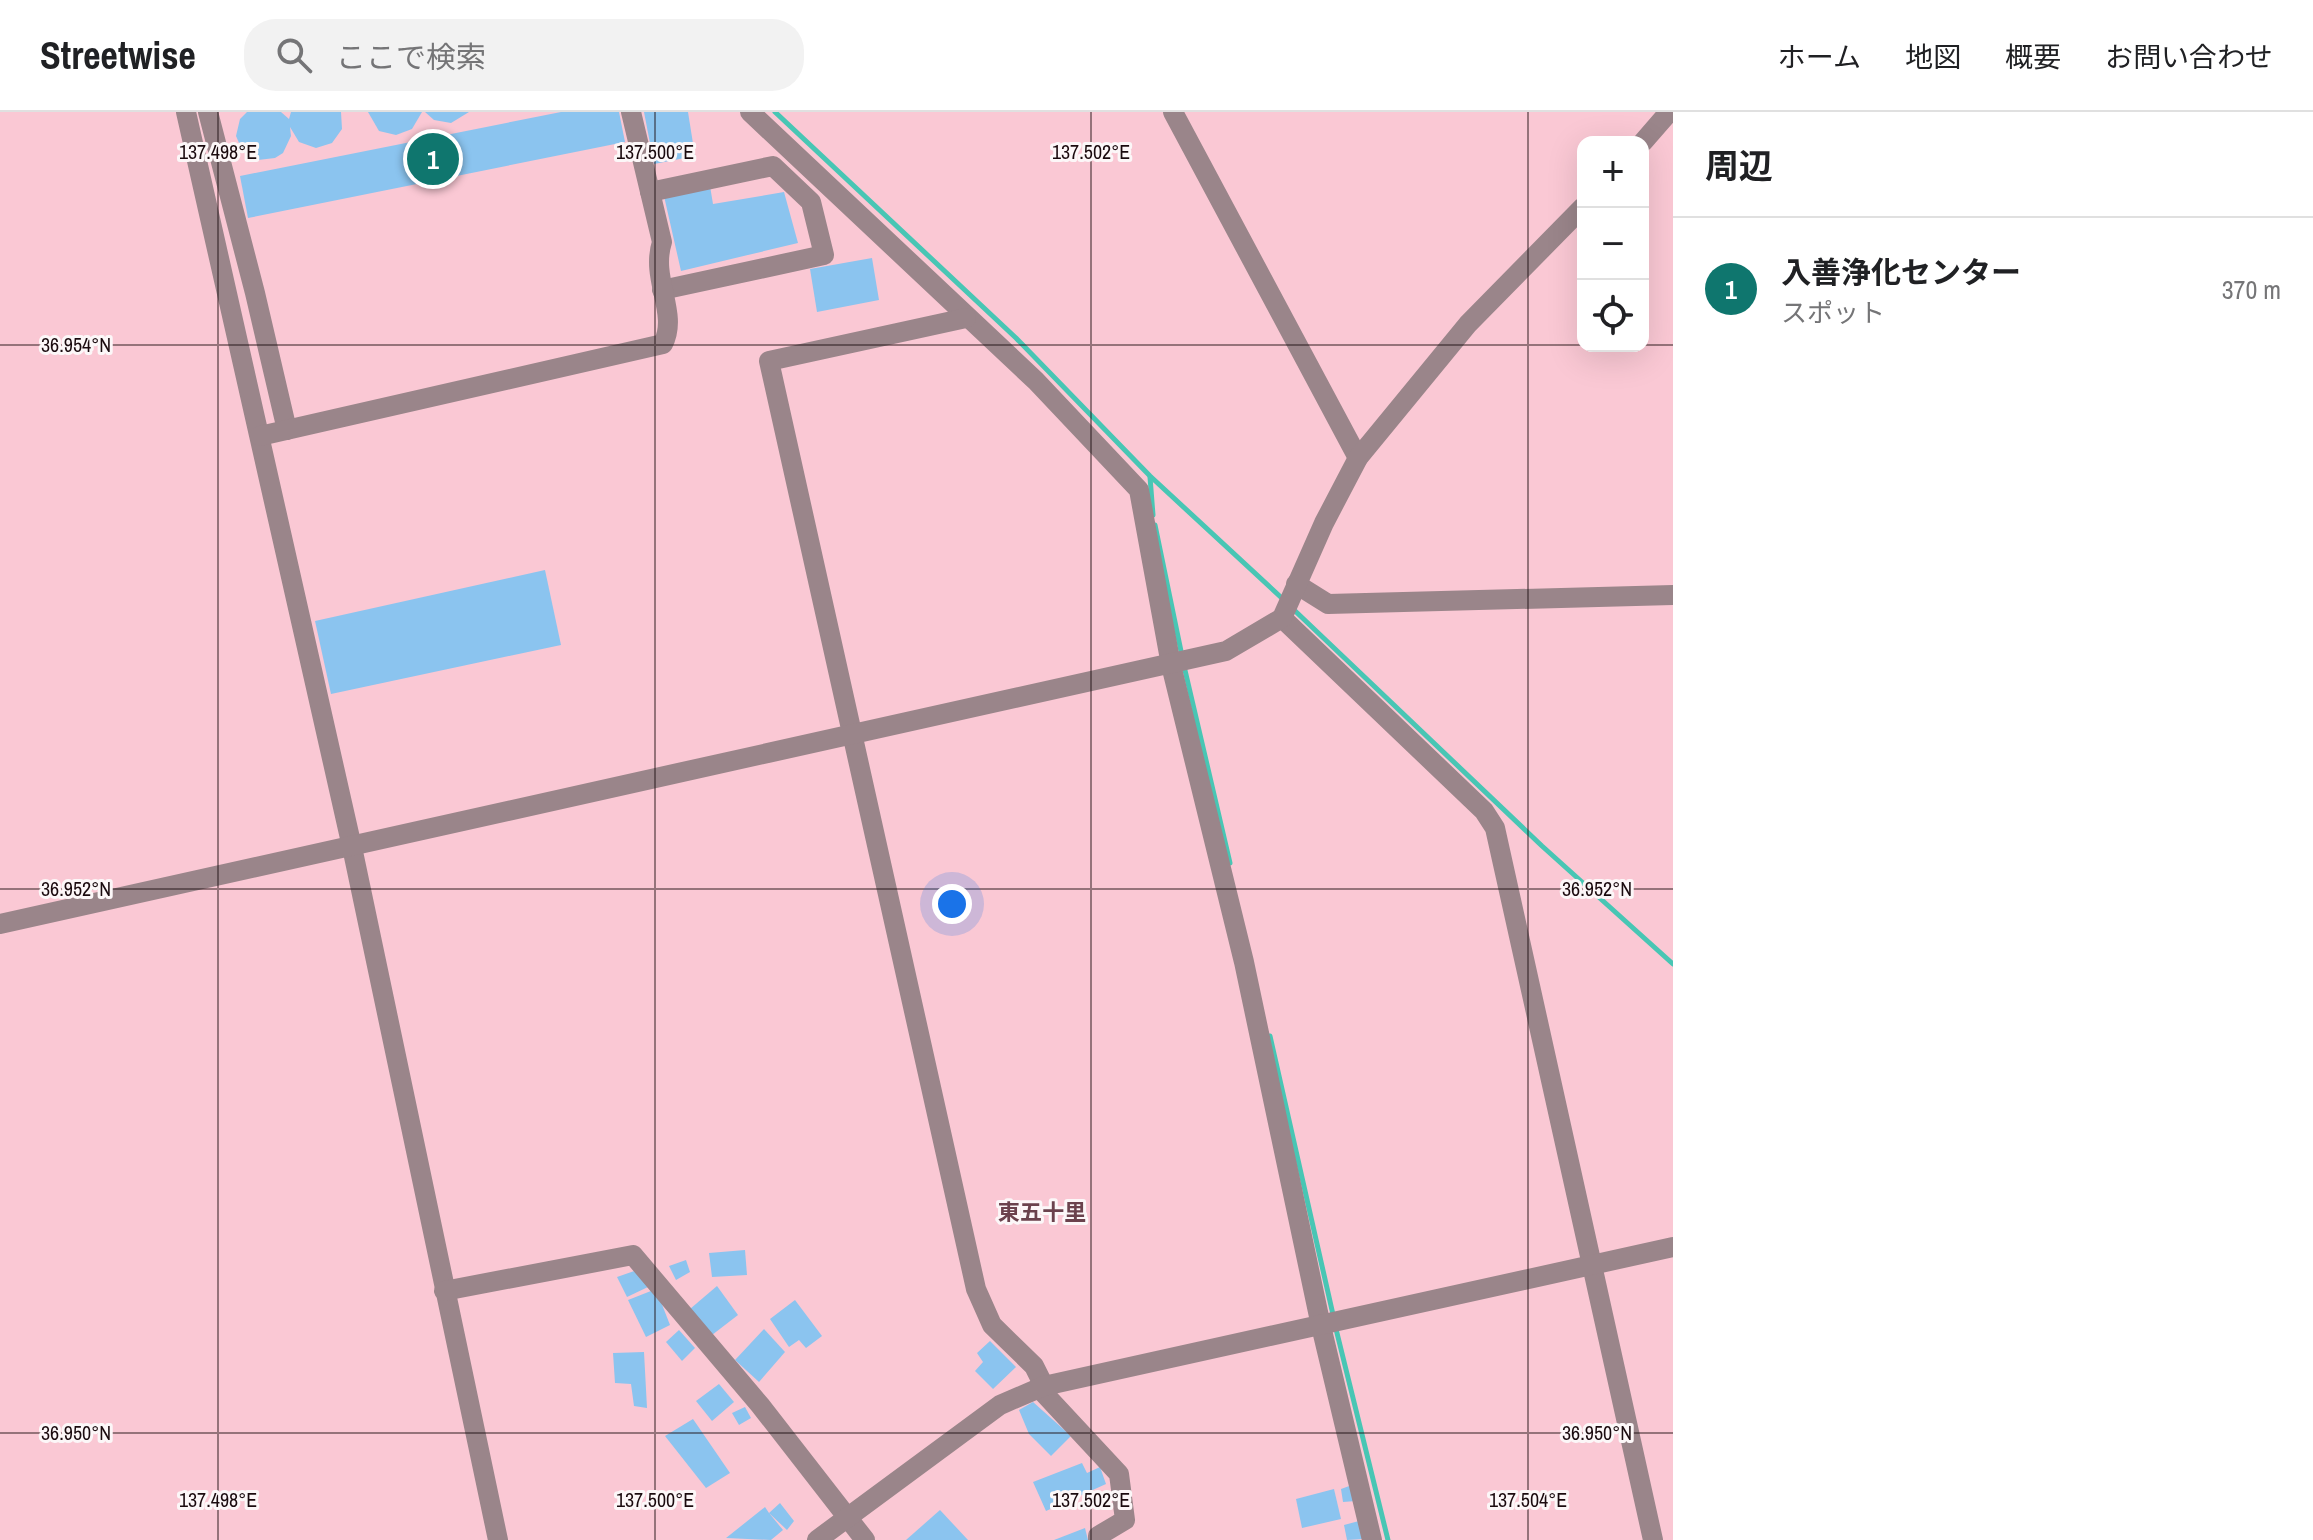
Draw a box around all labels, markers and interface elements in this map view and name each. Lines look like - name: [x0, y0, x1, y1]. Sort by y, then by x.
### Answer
- search box: [244, 19, 804, 91]
- text: Streetwise: [40, 30, 196, 81]
- icon: search: [272, 33, 316, 77]
- text: ここで検索: [336, 37, 486, 77]
- text: ホーム: [1778, 38, 1861, 76]
- text: 地図: [1905, 38, 1961, 76]
- text: 概要: [2005, 38, 2061, 76]
- text: お問い合わせ: [2105, 38, 2273, 76]
- pin: 1: [407, 129, 459, 189]
- map controls: [1577, 136, 1649, 352]
- button: +: [1577, 136, 1649, 208]
- text: 137.498°E: [179, 138, 257, 165]
- text: 137.500°E: [616, 138, 694, 165]
- text: 137.502°E: [1052, 138, 1130, 165]
- text: 周辺: [1705, 143, 1773, 189]
- button: −: [1577, 208, 1649, 280]
- text: 入善浄化センター: [1781, 252, 2021, 292]
- text: 1: [1725, 272, 1737, 307]
- text: 370 m: [2222, 272, 2281, 307]
- button: locate: [1577, 280, 1649, 352]
- text: スポット: [1781, 295, 1885, 330]
- text: 36.954°N: [41, 331, 111, 358]
- text: 36.952°N: [41, 875, 111, 902]
- text: 36.952°N: [1562, 875, 1632, 902]
- your location: [932, 884, 972, 924]
- district label: 東五十里: [998, 1197, 1086, 1227]
- text: 36.950°N: [41, 1419, 111, 1446]
- text: 36.950°N: [1562, 1419, 1632, 1446]
- text: 137.498°E: [179, 1486, 257, 1513]
- text: 137.500°E: [616, 1486, 694, 1513]
- text: 137.502°E: [1052, 1486, 1130, 1513]
- text: 137.504°E: [1489, 1486, 1567, 1513]

